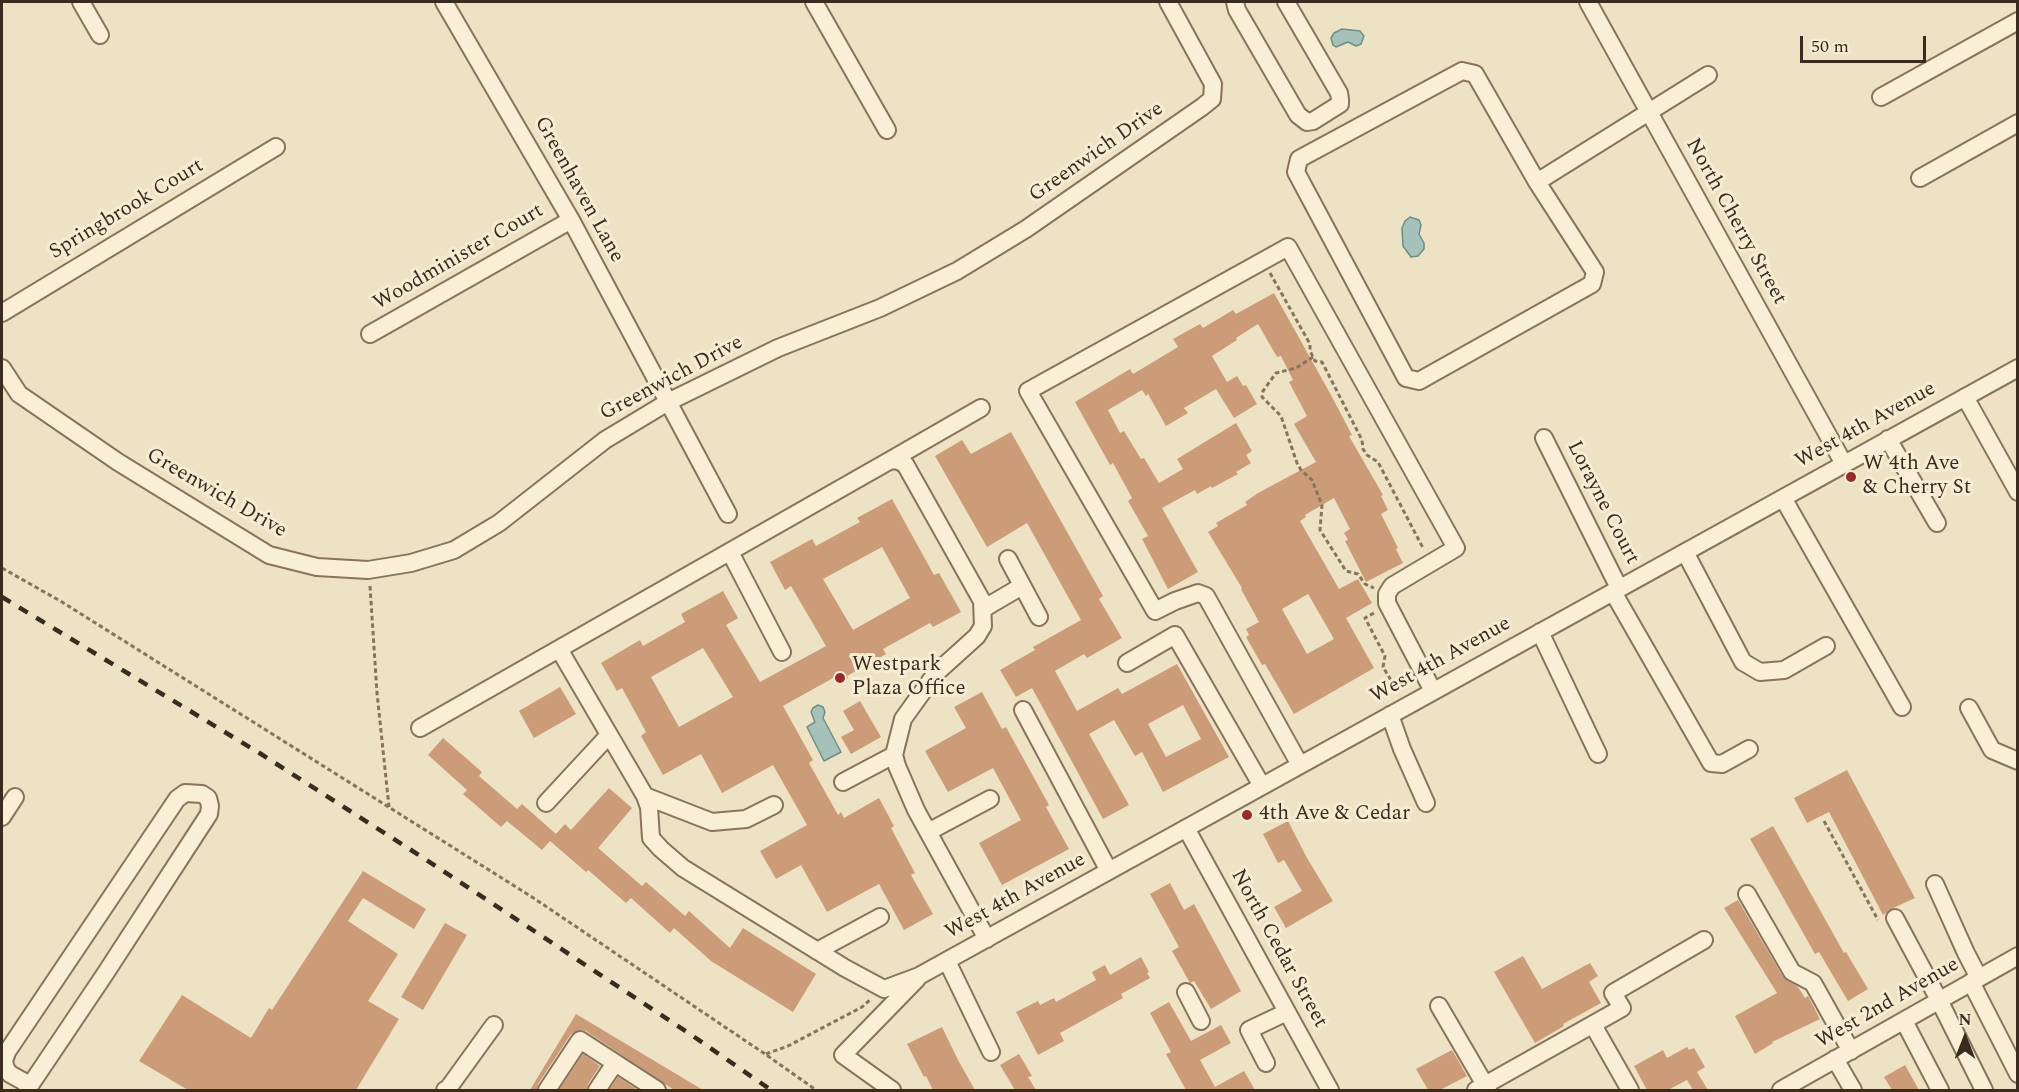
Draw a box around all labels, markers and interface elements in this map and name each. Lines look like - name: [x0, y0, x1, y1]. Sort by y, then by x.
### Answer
- scale bar: [1803, 24, 1929, 62]
- text: 50 m: [1811, 33, 1849, 60]
- street label: Greenwich Drive: [1025, 97, 1169, 209]
- street label: Greenhaven Lane: [527, 113, 629, 267]
- street label: North Cherry Street: [1679, 135, 1791, 309]
- street label: Springbrook Court: [45, 154, 209, 266]
- street label: Woodminister Court: [369, 199, 549, 317]
- street label: Greenwich Drive: [596, 331, 748, 427]
- street label: West 4th Avenue: [1791, 377, 1941, 475]
- street label: Lorayne Court: [1560, 437, 1644, 569]
- street label: Greenwich Drive: [141, 444, 291, 544]
- place label: W 4th Ave & Cherry St: [1863, 452, 1971, 502]
- marker: W 4th Ave & Cherry St: [1844, 470, 1858, 484]
- street label: West 4th Avenue: [1366, 612, 1516, 710]
- place label: Westpark Plaza Office: [852, 653, 966, 703]
- marker: Westpark Plaza Office: [833, 671, 847, 685]
- place label: 4th Ave & Cedar: [1259, 802, 1410, 828]
- marker: 4th Ave & Cedar: [1240, 808, 1254, 822]
- street label: West 4th Avenue: [941, 848, 1091, 946]
- street label: North Cedar Street: [1224, 865, 1332, 1033]
- street label: West 2nd Avenue: [1812, 953, 1964, 1055]
- north arrow: [1935, 1008, 1995, 1068]
- text: N: [1958, 1008, 1972, 1032]

